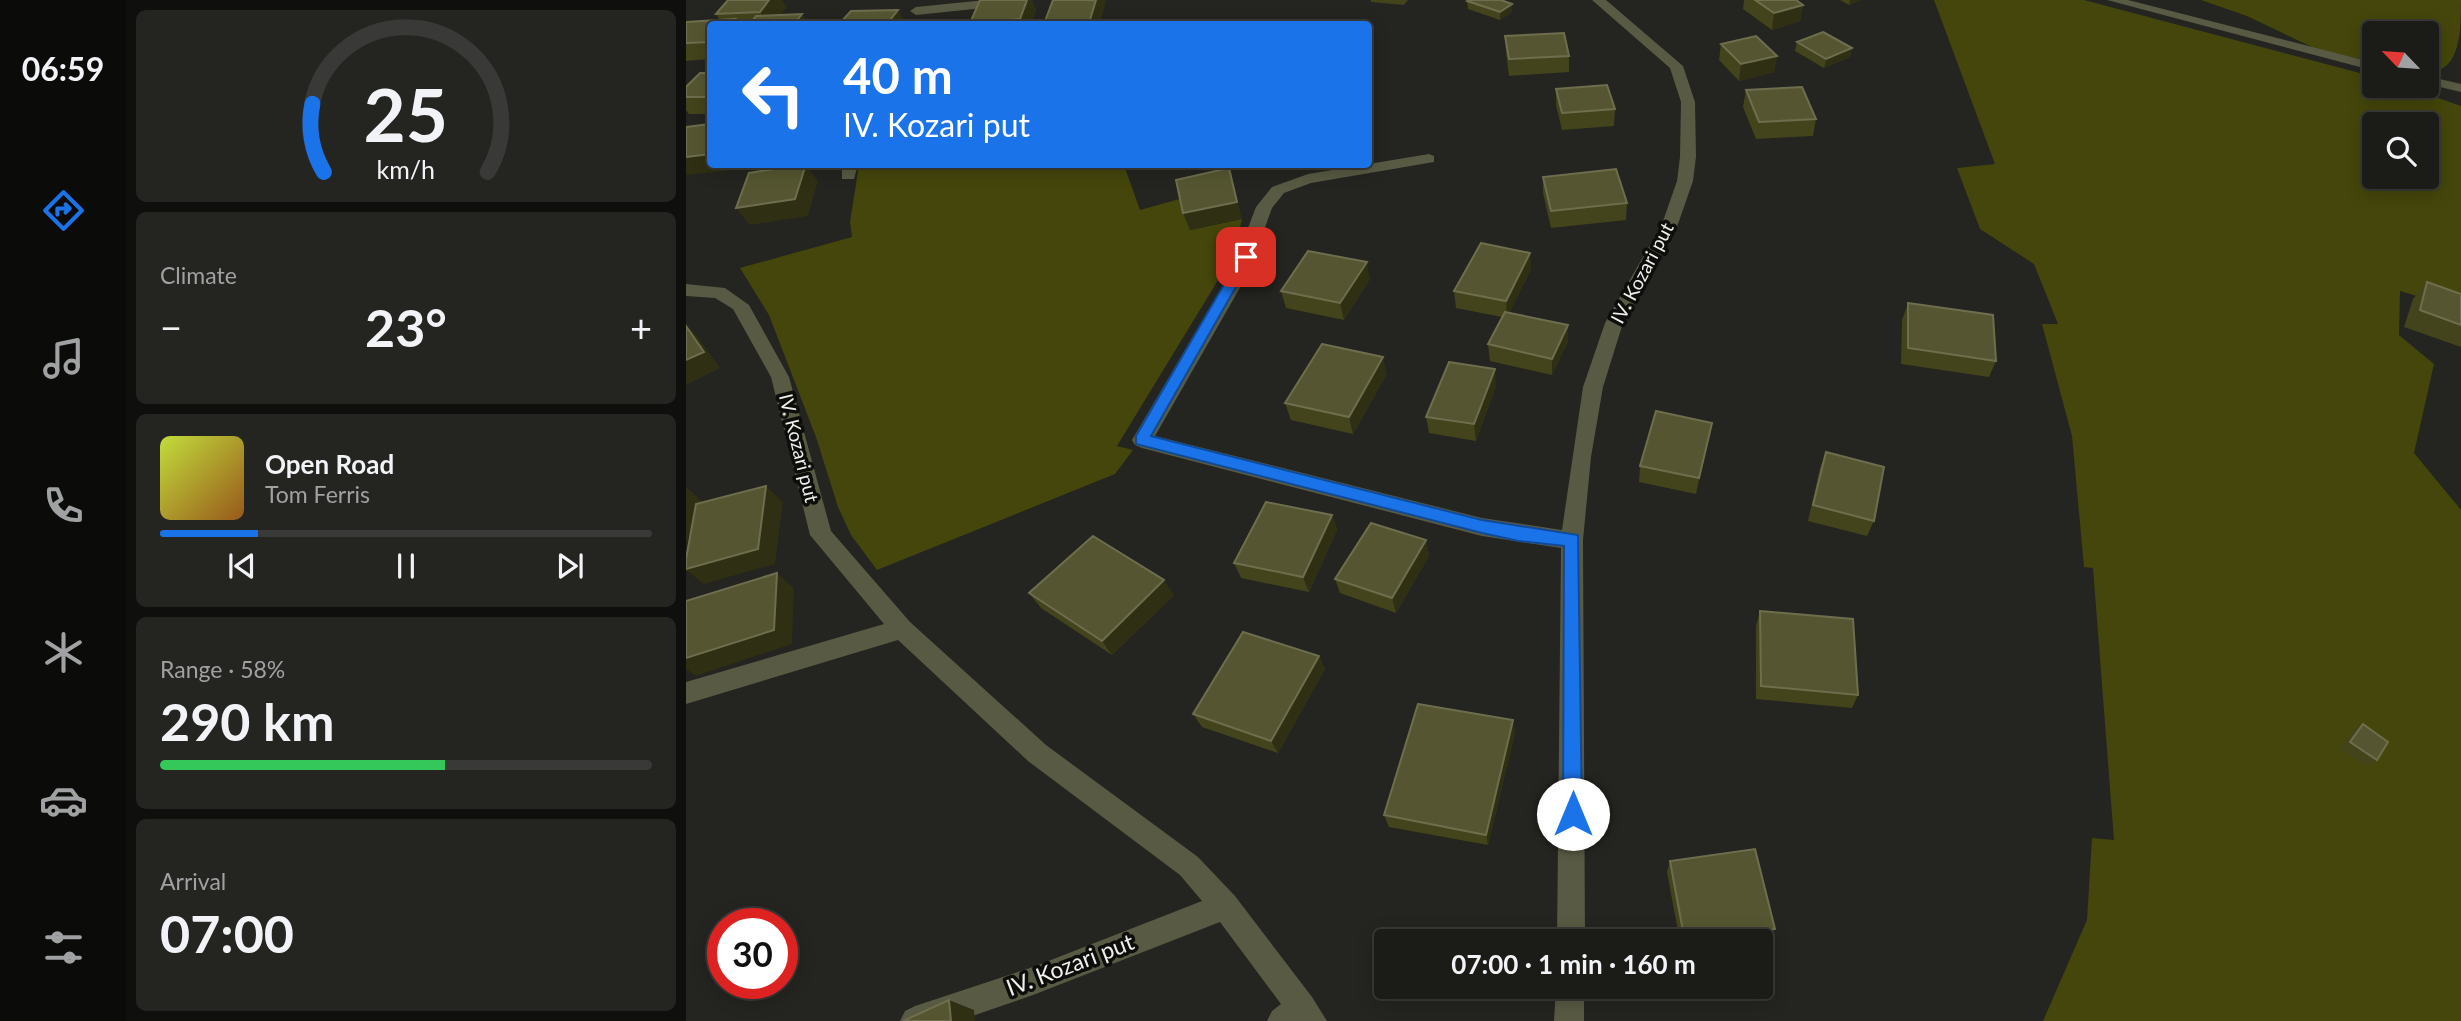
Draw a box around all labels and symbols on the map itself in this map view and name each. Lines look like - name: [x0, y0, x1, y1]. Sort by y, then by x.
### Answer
- north arrow: [2362, 21, 2440, 98]
- street label: IV. Kozari put: [1605, 218, 1678, 327]
- pin: [1216, 227, 1276, 287]
- street label: IV. Kozari put: [775, 391, 824, 505]
- position arrow: [1536, 777, 1610, 851]
- speed limit sign: 30: [707, 908, 798, 999]
- street label: IV. Kozari put: [1002, 927, 1138, 1001]

